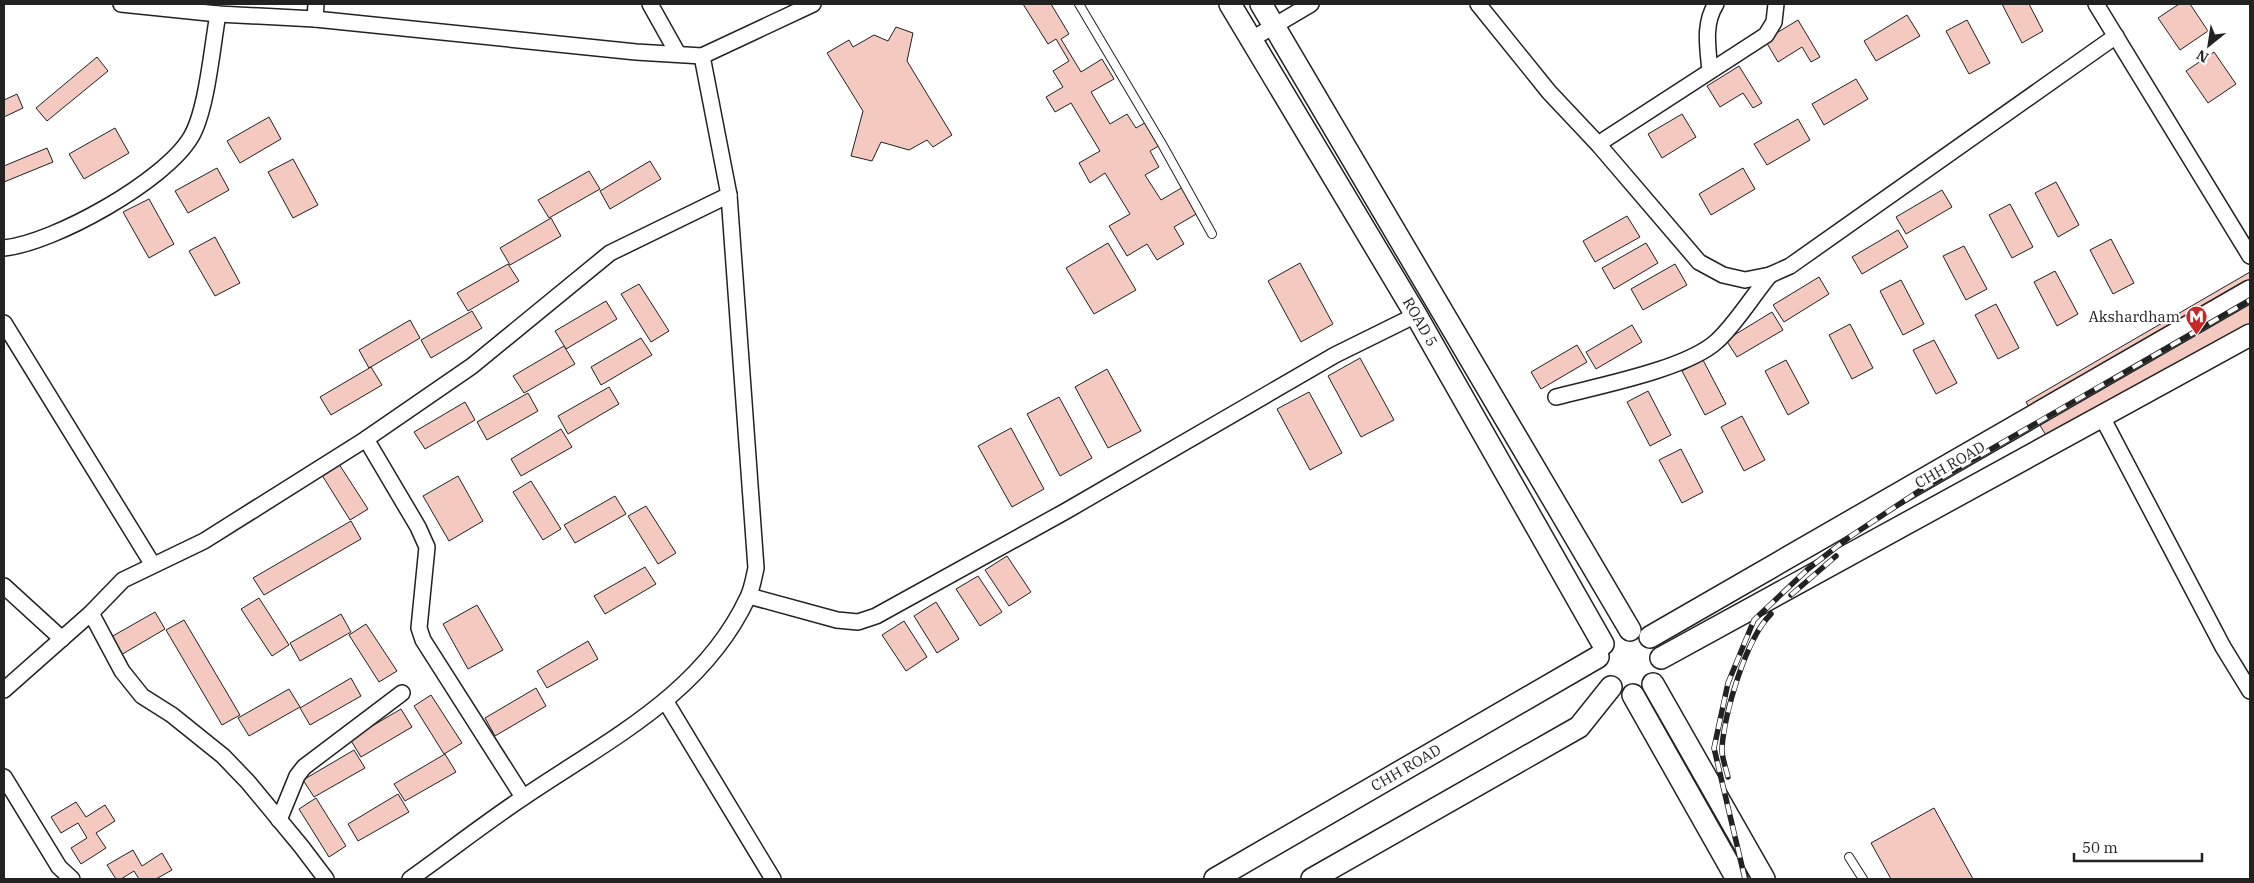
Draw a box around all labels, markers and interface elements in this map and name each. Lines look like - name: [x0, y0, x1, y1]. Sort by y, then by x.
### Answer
- north arrow: [2184, 20, 2234, 70]
- text: N: [2193, 46, 2212, 67]
- street label: ROAD 5: [1399, 294, 1442, 350]
- metro station icon: Akshardham: [2184, 305, 2208, 336]
- place label: Akshardham: [2089, 307, 2180, 326]
- street label: CHH ROAD: [1911, 437, 1988, 492]
- street label: CHH ROAD: [1367, 740, 1444, 795]
- scale bar: [2074, 830, 2202, 862]
- text: 50 m: [2082, 838, 2118, 857]

